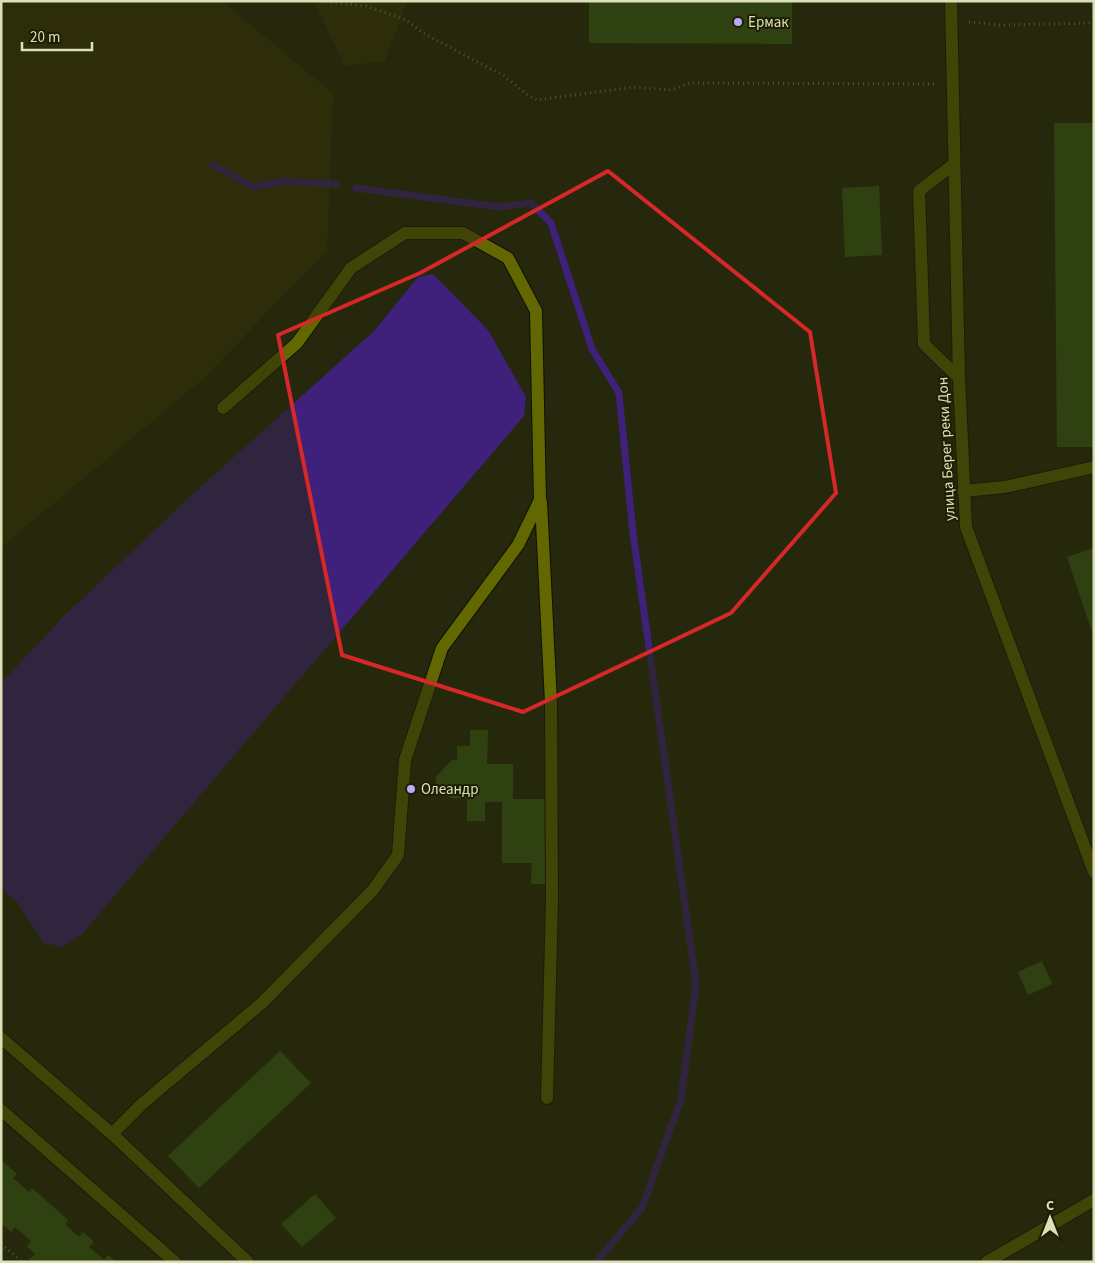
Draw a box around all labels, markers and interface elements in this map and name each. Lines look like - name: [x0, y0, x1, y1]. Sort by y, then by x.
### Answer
- place label: Ермак: [748, 12, 789, 33]
- marker: Ермак: [732, 16, 744, 28]
- scale bar: [22, 20, 92, 52]
- text: 20 m: [30, 27, 60, 48]
- street label: улица Берег реки Дон: [932, 376, 961, 522]
- place label: Олеандр: [421, 779, 479, 800]
- marker: Олеандр: [405, 783, 417, 795]
- north arrow: [1025, 1193, 1075, 1243]
- text: С: [1046, 1196, 1054, 1216]

